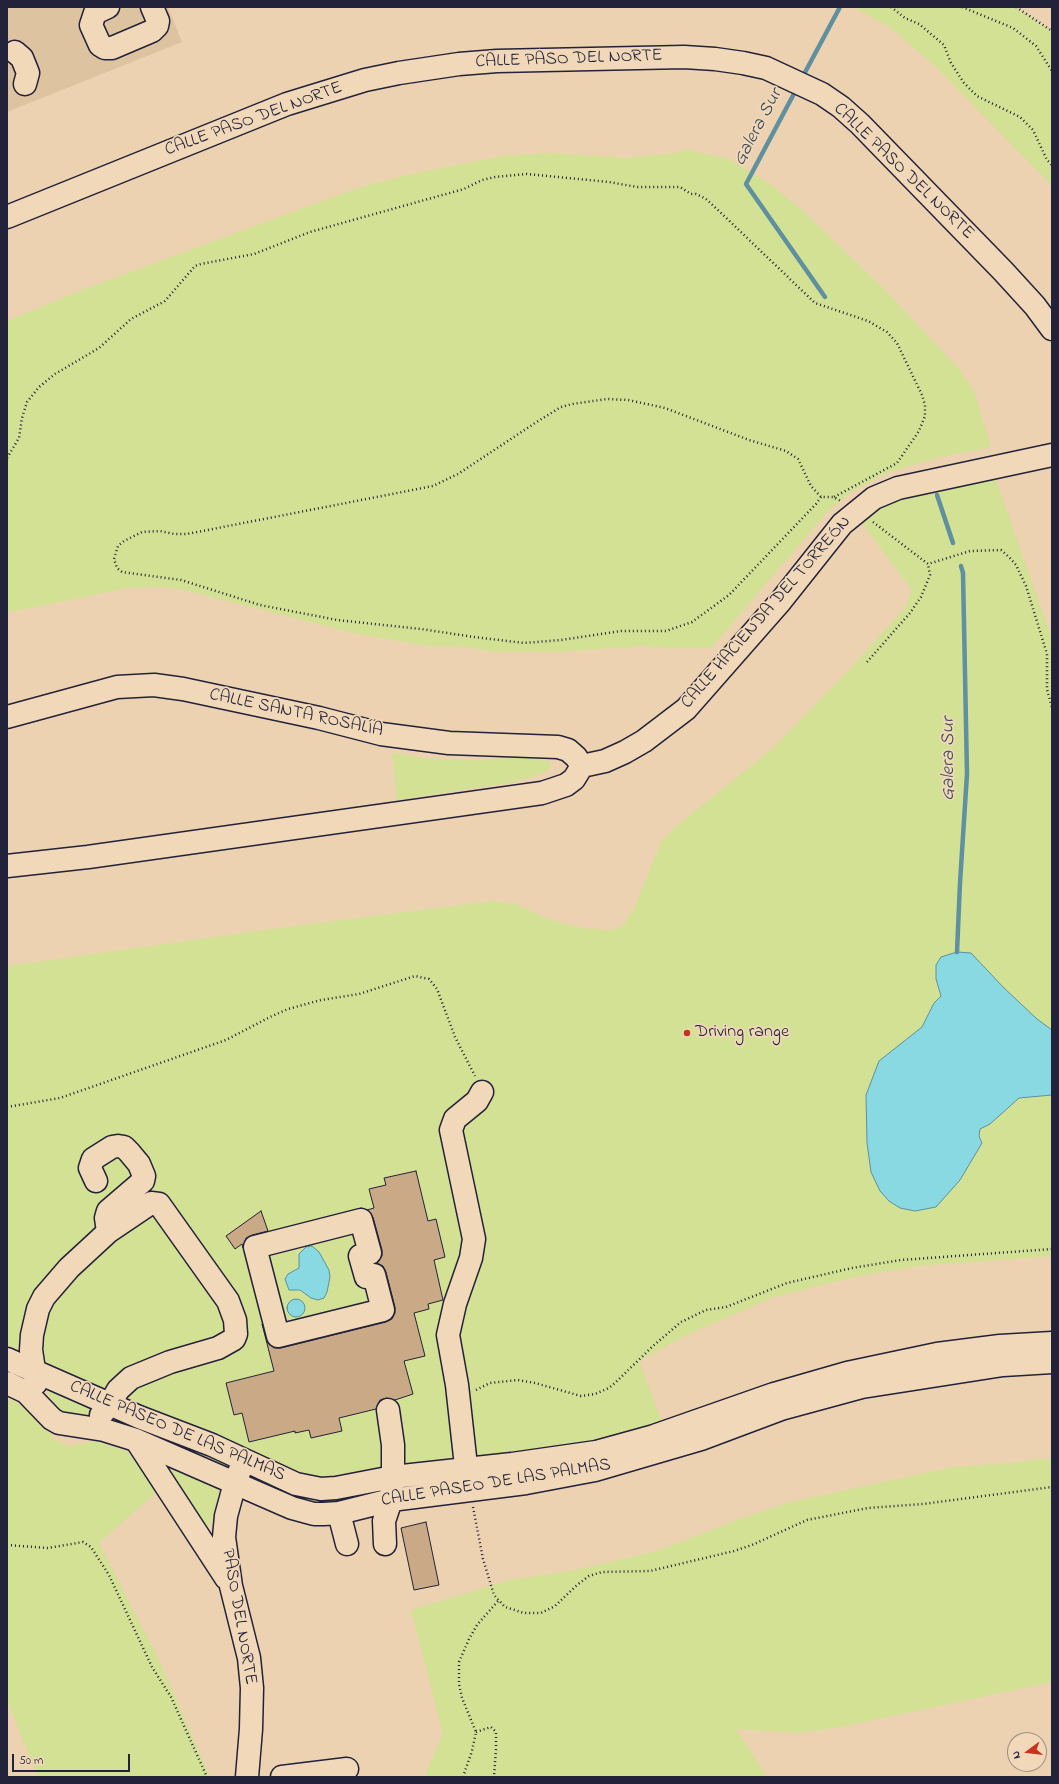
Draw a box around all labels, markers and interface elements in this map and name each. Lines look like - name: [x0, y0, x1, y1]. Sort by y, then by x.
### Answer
- street label: CALLE PASO DEL NORTE: [475, 46, 663, 74]
- street label: CALLE PASO DEL NORTE: [162, 78, 346, 162]
- water label: Galera Sur: [729, 86, 789, 170]
- street label: CALLE PASO DEL NORTE: [828, 99, 978, 245]
- street label: CALLE HACIENDA DEL TORREÓN: [677, 512, 857, 714]
- street label: CALLE SANTA ROSALÍA: [207, 685, 385, 743]
- water label: Galera Sur: [939, 717, 961, 801]
- place label: Driving range: [695, 1022, 789, 1044]
- marker: Driving range: [682, 1028, 692, 1038]
- street label: CALLE PASEO DE LAS PALMAS: [66, 1377, 288, 1487]
- street label: CALLE PASEO DE LAS PALMAS: [380, 1455, 612, 1513]
- street label: PASO DEL NORTE: [215, 1547, 261, 1687]
- north arrow: [1007, 1732, 1047, 1772]
- scale bar: [14, 1746, 132, 1772]
- text: N: [1008, 1749, 1025, 1761]
- text: 50 m: [19, 1752, 43, 1770]

